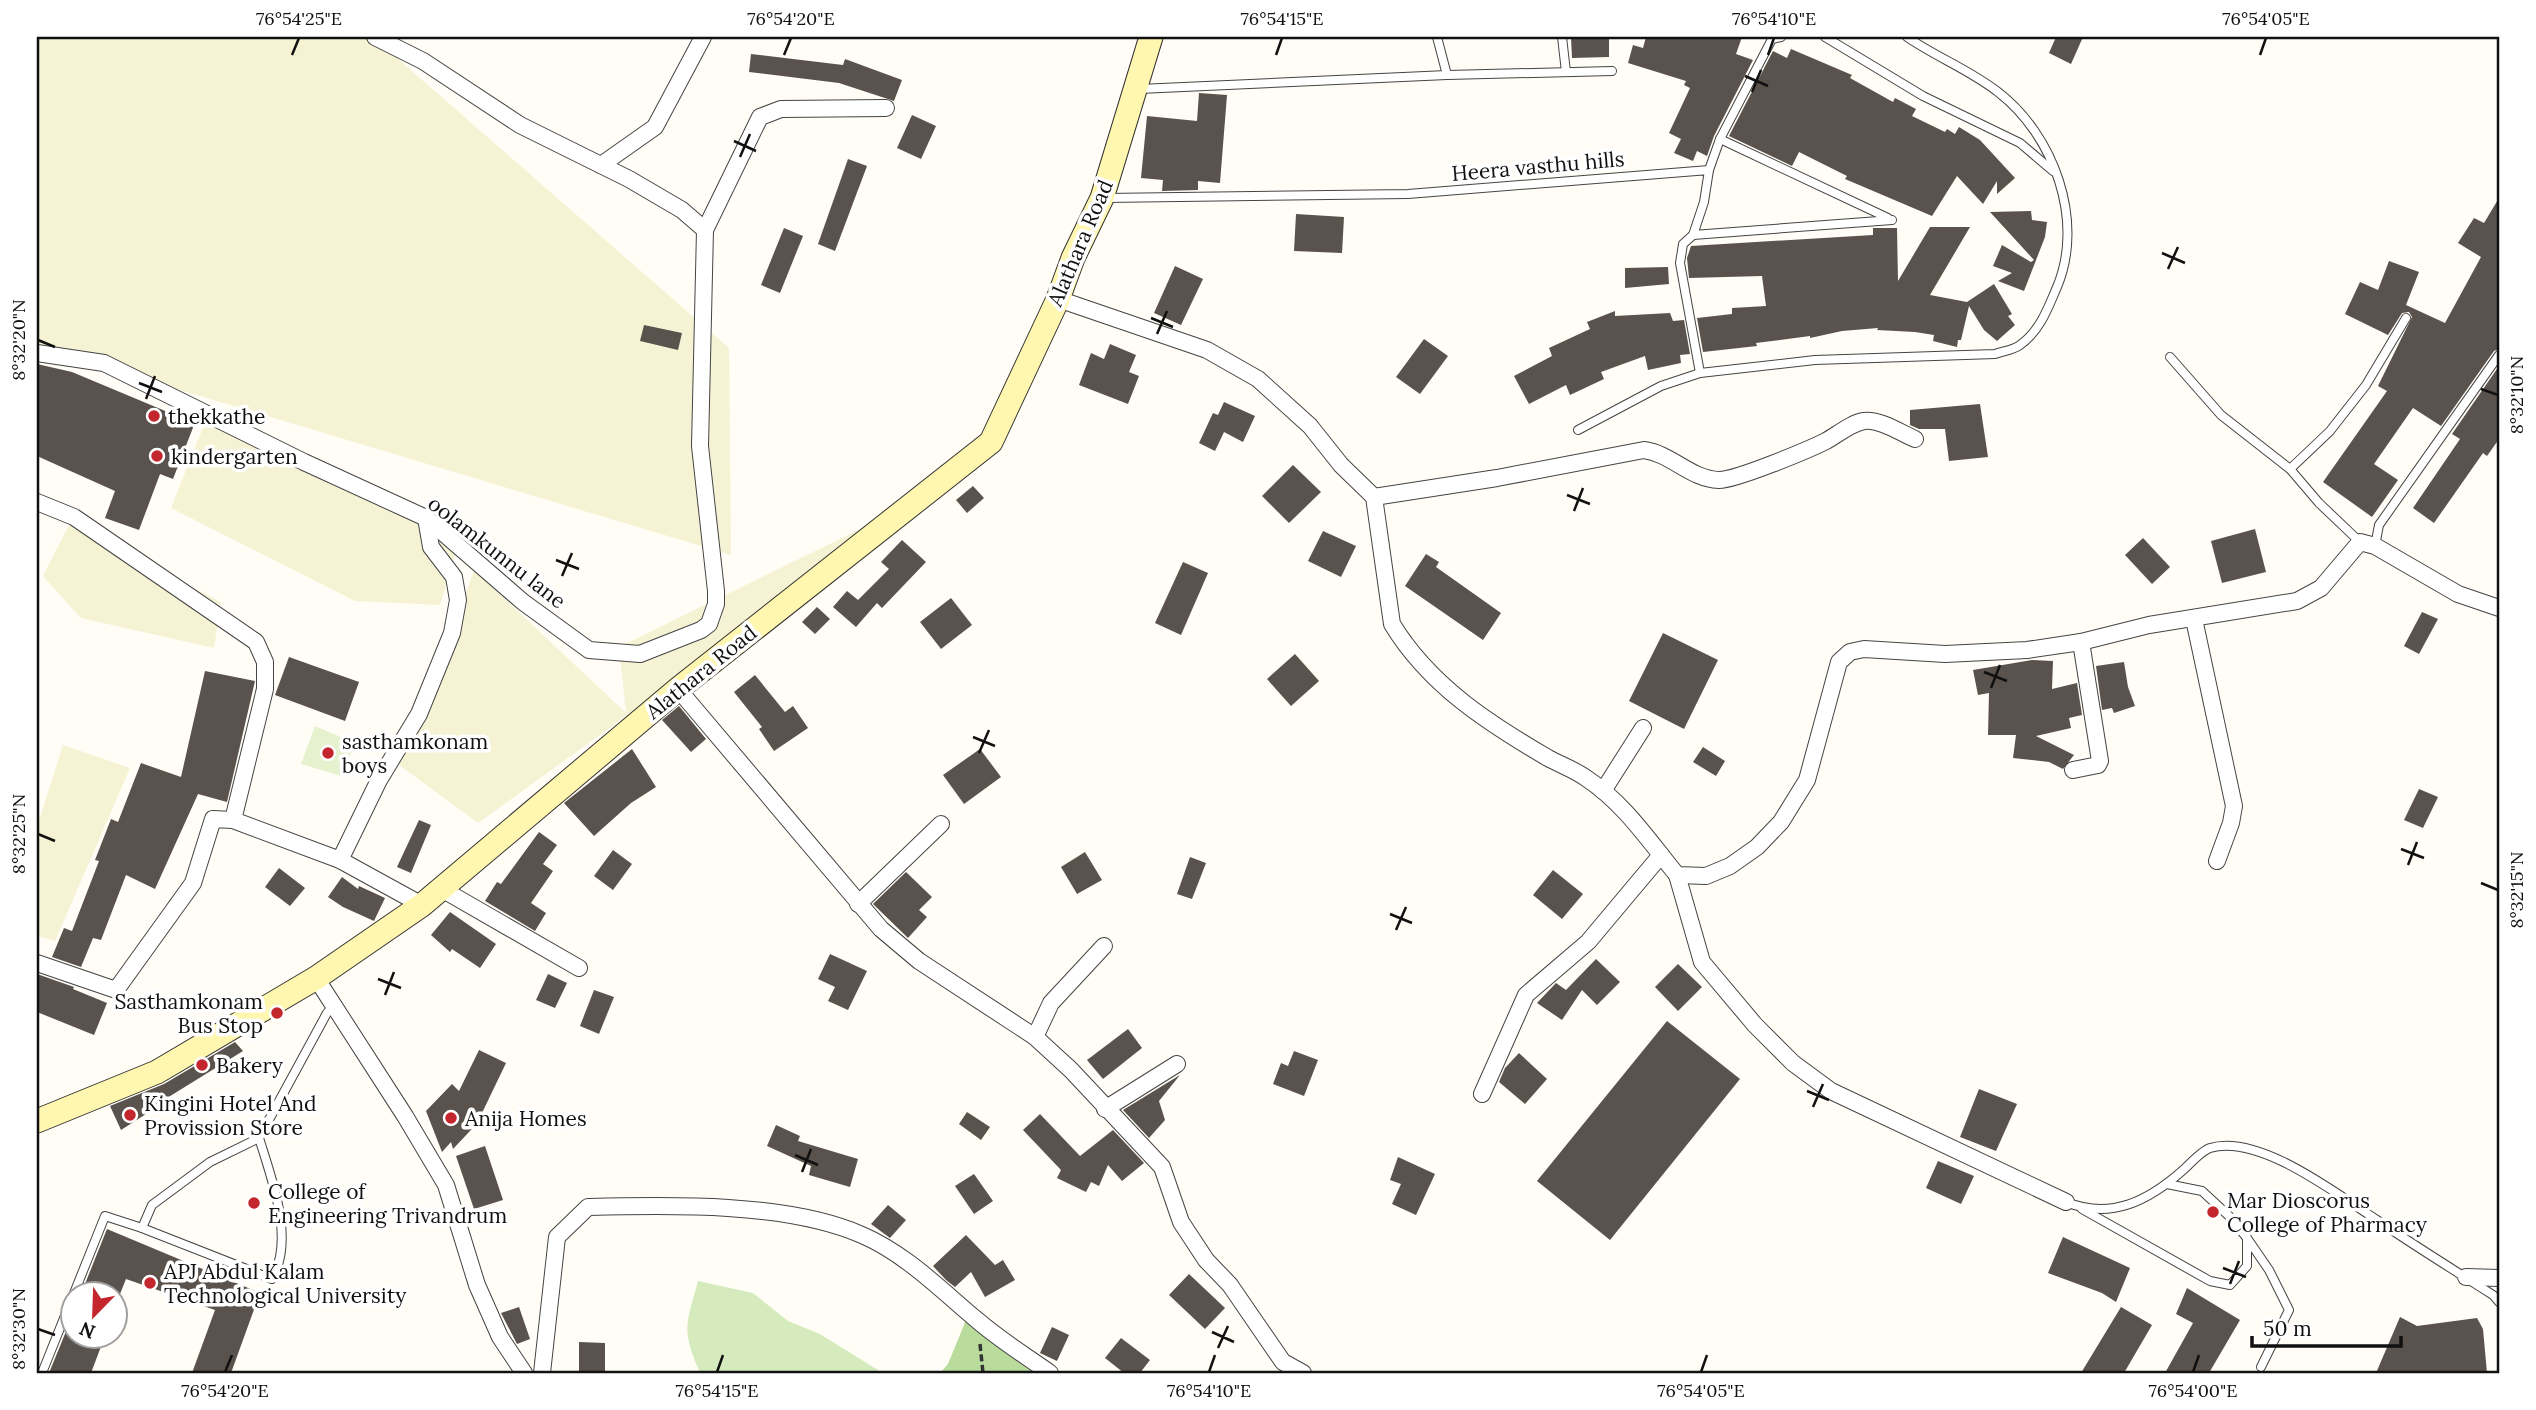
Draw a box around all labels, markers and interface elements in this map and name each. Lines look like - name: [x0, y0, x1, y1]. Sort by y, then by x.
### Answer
- text: 76°54'25"E: [256, 7, 342, 30]
- text: 76°54'20"E: [747, 7, 835, 30]
- text: 76°54'15"E: [1241, 7, 1323, 30]
- text: 76°54'10"E: [1732, 7, 1816, 30]
- text: 76°54'05"E: [2222, 7, 2310, 30]
- street label: Heera vasthu hills: [1451, 145, 1625, 187]
- street label: Alathara Road: [1041, 176, 1119, 311]
- text: 8°32'20"N: [7, 299, 30, 381]
- text: 8°32'10"N: [2505, 356, 2528, 434]
- place label: thekkathe: [168, 403, 265, 430]
- marker: thekkathe: [146, 408, 162, 424]
- place label: kindergarten: [171, 443, 298, 470]
- marker: kindergarten: [149, 448, 165, 464]
- street label: oolamkunnu lane: [423, 490, 571, 614]
- street label: Alathara Road: [639, 619, 762, 726]
- place label: sasthamkonam boys: [342, 728, 489, 779]
- marker: sasthamkonam boys: [320, 745, 336, 761]
- text: 8°32'25"N: [7, 794, 30, 874]
- text: 8°32'15"N: [2505, 851, 2528, 929]
- place label: Sasthamkonam Bus Stop: [114, 988, 263, 1039]
- marker: Sasthamkonam Bus Stop: [269, 1005, 285, 1021]
- place label: Bakery: [216, 1052, 283, 1079]
- marker: Bakery: [194, 1057, 210, 1073]
- place label: Kingini Hotel And Provission Store: [144, 1090, 317, 1141]
- place label: Anija Homes: [464, 1105, 587, 1132]
- marker: Kingini Hotel And Provission Store: [122, 1107, 138, 1123]
- marker: Anija Homes: [443, 1110, 459, 1126]
- place label: College of Engineering Trivandrum: [268, 1178, 507, 1229]
- place label: Mar Dioscorus College of Pharmacy: [2227, 1187, 2427, 1238]
- marker: College of Engineering Trivandrum: [246, 1195, 262, 1211]
- marker: Mar Dioscorus College of Pharmacy: [2205, 1204, 2221, 1220]
- place label: APJ Abdul Kalam Technological University: [163, 1258, 406, 1309]
- marker: APJ Abdul Kalam Technological University: [142, 1275, 158, 1291]
- north arrow: [60, 1280, 130, 1350]
- text: 8°32'30"N: [7, 1288, 30, 1370]
- scale bar: [2252, 1305, 2401, 1349]
- text: 50 m: [2263, 1315, 2312, 1342]
- text: N: [76, 1317, 99, 1345]
- text: 76°54'20"E: [181, 1379, 269, 1402]
- text: 76°54'15"E: [676, 1379, 758, 1402]
- text: 76°54'10"E: [1167, 1379, 1251, 1402]
- text: 76°54'05"E: [1657, 1379, 1745, 1402]
- text: 76°54'00"E: [2149, 1379, 2237, 1402]

